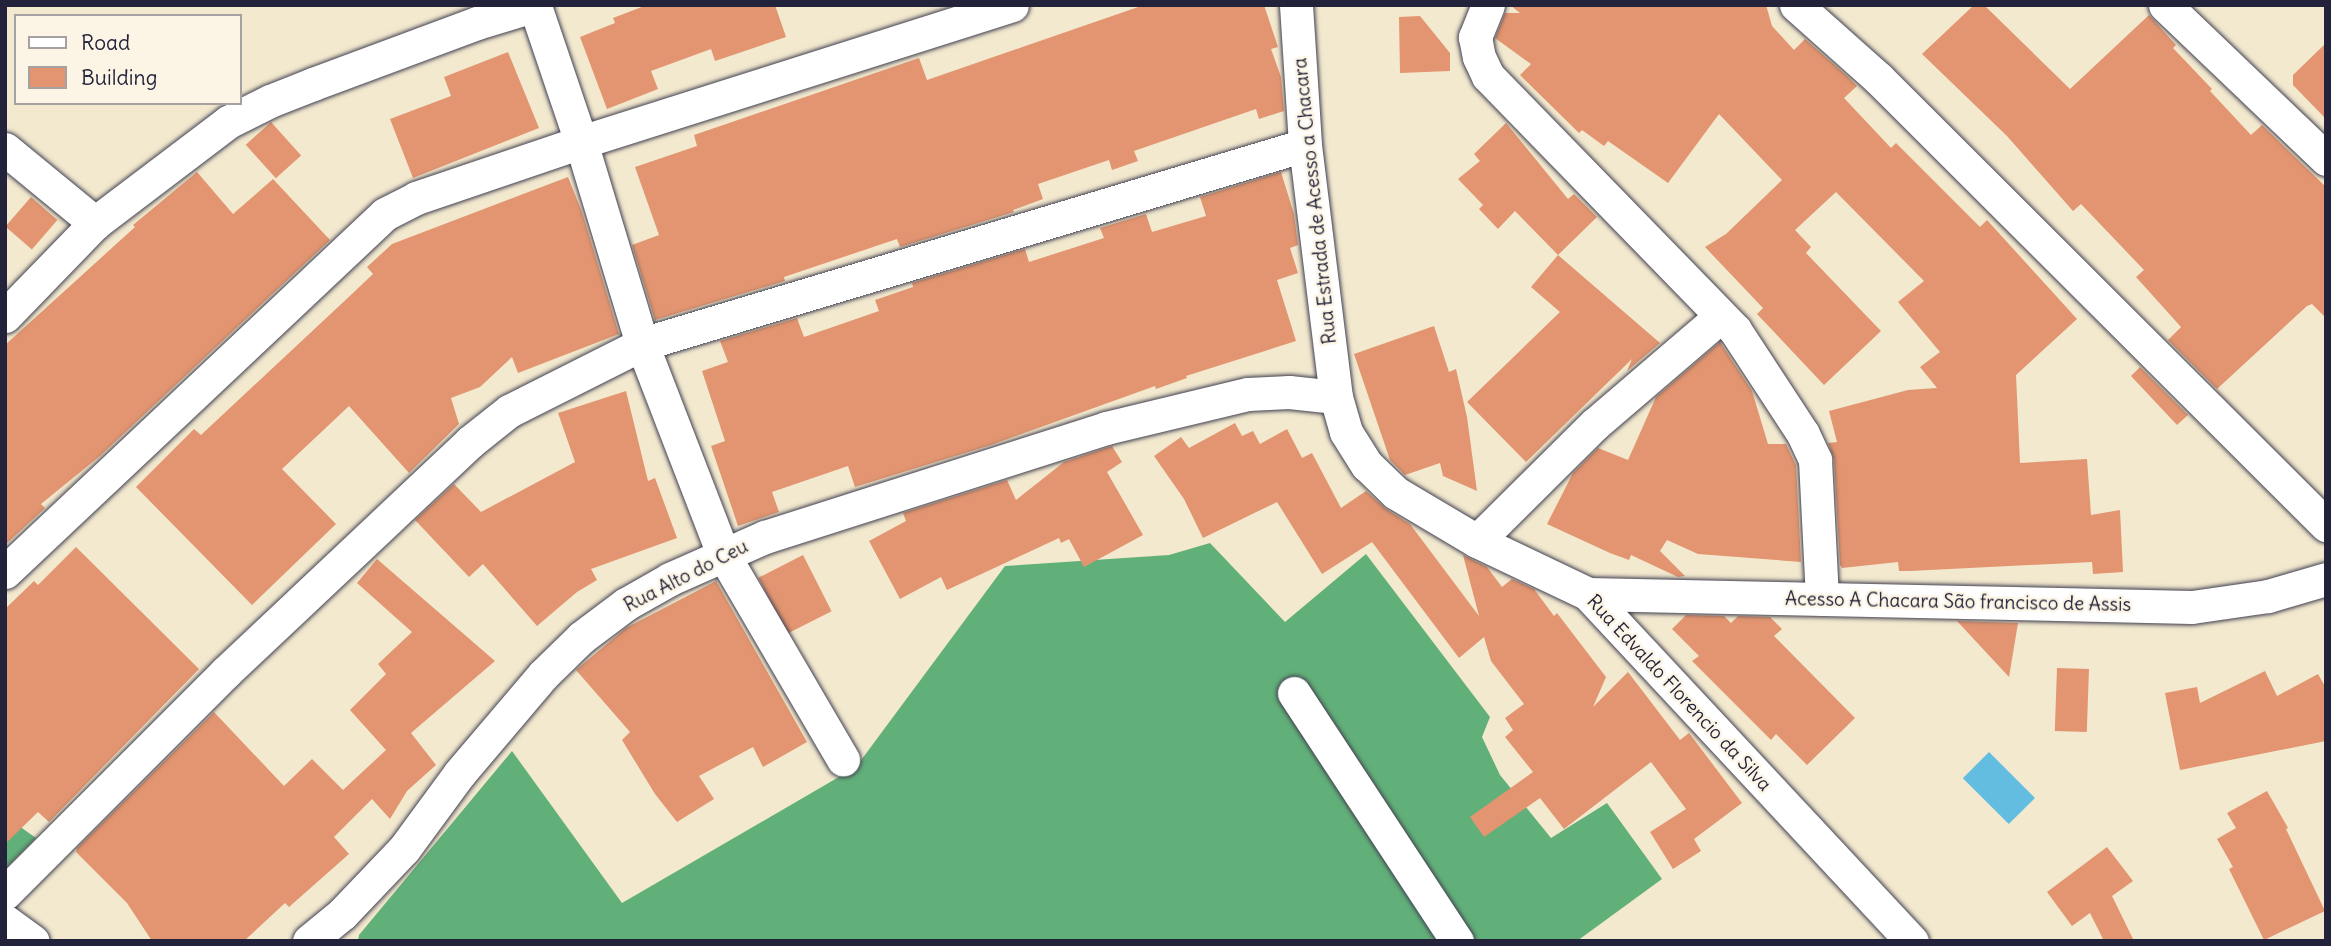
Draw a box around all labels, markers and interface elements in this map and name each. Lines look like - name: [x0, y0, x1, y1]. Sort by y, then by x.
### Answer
- legend: [14, 14, 242, 105]
- text: Road: [81, 29, 130, 56]
- street label: Rua Estrada de Acesso a Chacara: [1289, 57, 1341, 345]
- text: Building: [81, 64, 157, 91]
- street label: Rua Alto do Ceu: [620, 535, 752, 617]
- street label: Acesso A Chacara São francisco de Assis: [1785, 588, 2131, 616]
- street label: Rua Edvaldo Florencio da Silva: [1582, 590, 1776, 796]

